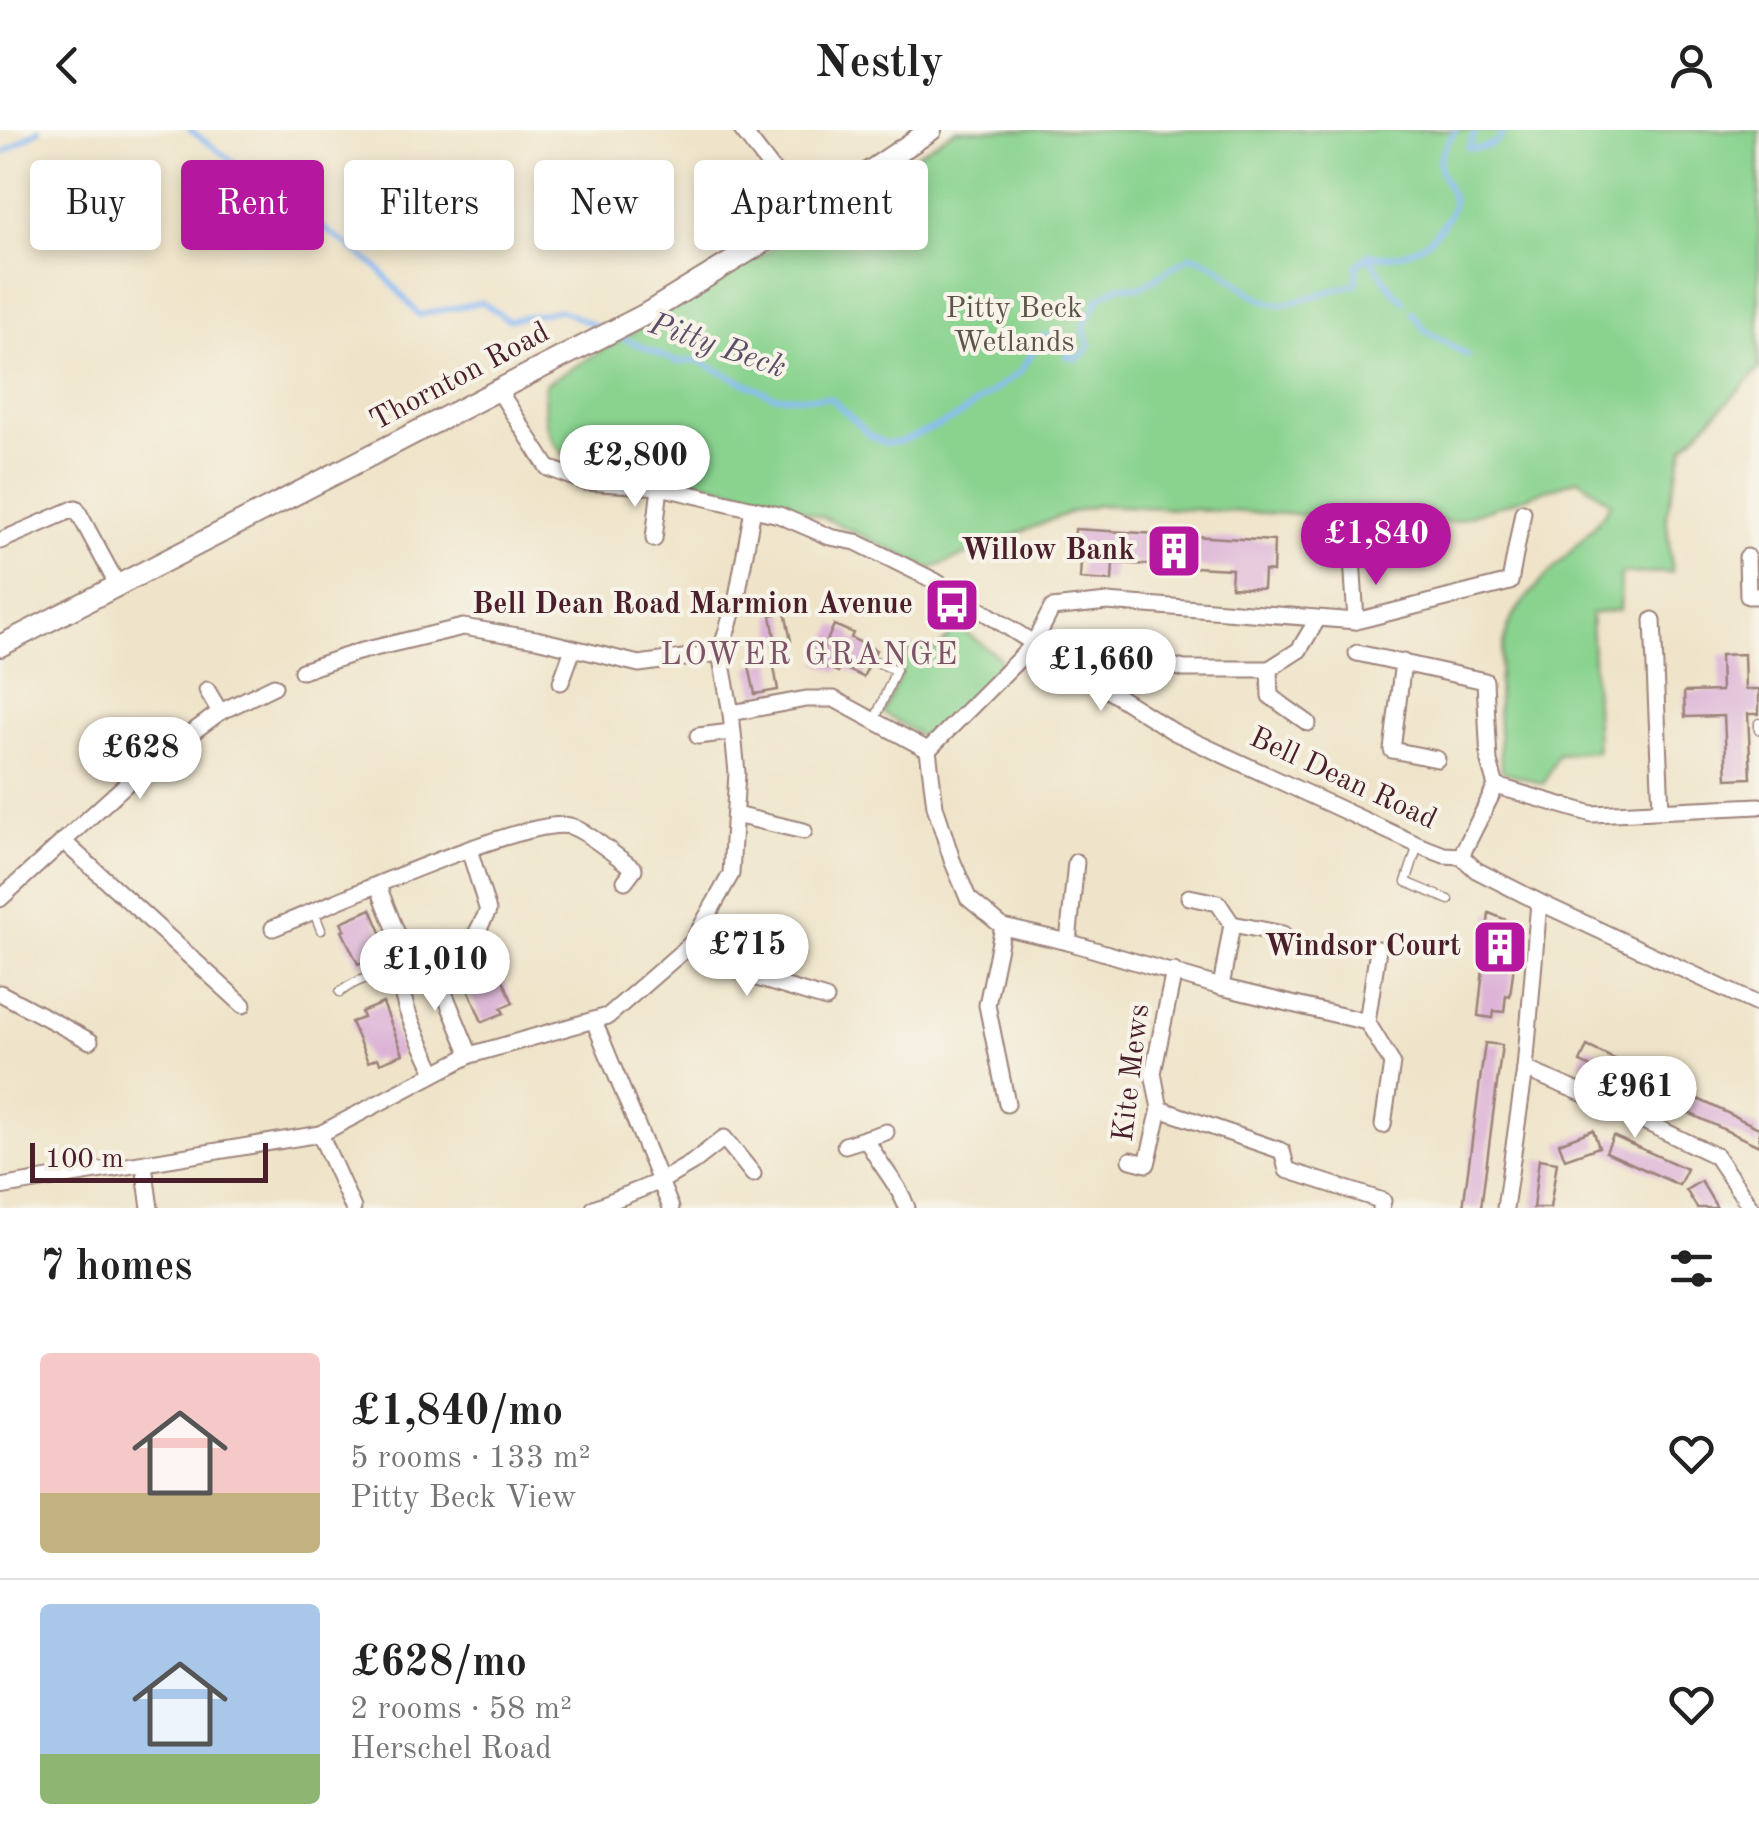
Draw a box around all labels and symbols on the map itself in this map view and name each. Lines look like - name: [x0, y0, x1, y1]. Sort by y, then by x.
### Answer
- park label: Pitty Beck Wetlands: [946, 294, 1082, 358]
- water label: Pitty Beck: [644, 308, 789, 385]
- street label: Thornton Road: [366, 317, 554, 437]
- pin: £2,800: [554, 425, 716, 510]
- pin: £1,840: [1295, 503, 1457, 588]
- building icon: Willow Bank: [1144, 521, 1204, 581]
- place label: Willow Bank: [961, 536, 1135, 566]
- bus stop icon: Bell Dean Road Marmion Avenue: [922, 575, 982, 635]
- place label: Bell Dean Road Marmion Avenue: [472, 590, 913, 620]
- pin: £1,660: [1020, 629, 1182, 714]
- district label: LOWER GRANGE: [660, 640, 960, 672]
- pin: £628: [81, 717, 199, 802]
- street label: Bell Dean Road: [1245, 723, 1441, 835]
- pin: £715: [688, 914, 806, 999]
- building icon: Windsor Court: [1470, 917, 1530, 977]
- pin: £1,010: [354, 929, 516, 1014]
- place label: Windsor Court: [1264, 932, 1461, 962]
- street label: Kite Mews: [1109, 1002, 1155, 1144]
- pin: £961: [1576, 1056, 1694, 1141]
- scale bar: [30, 1138, 268, 1182]

